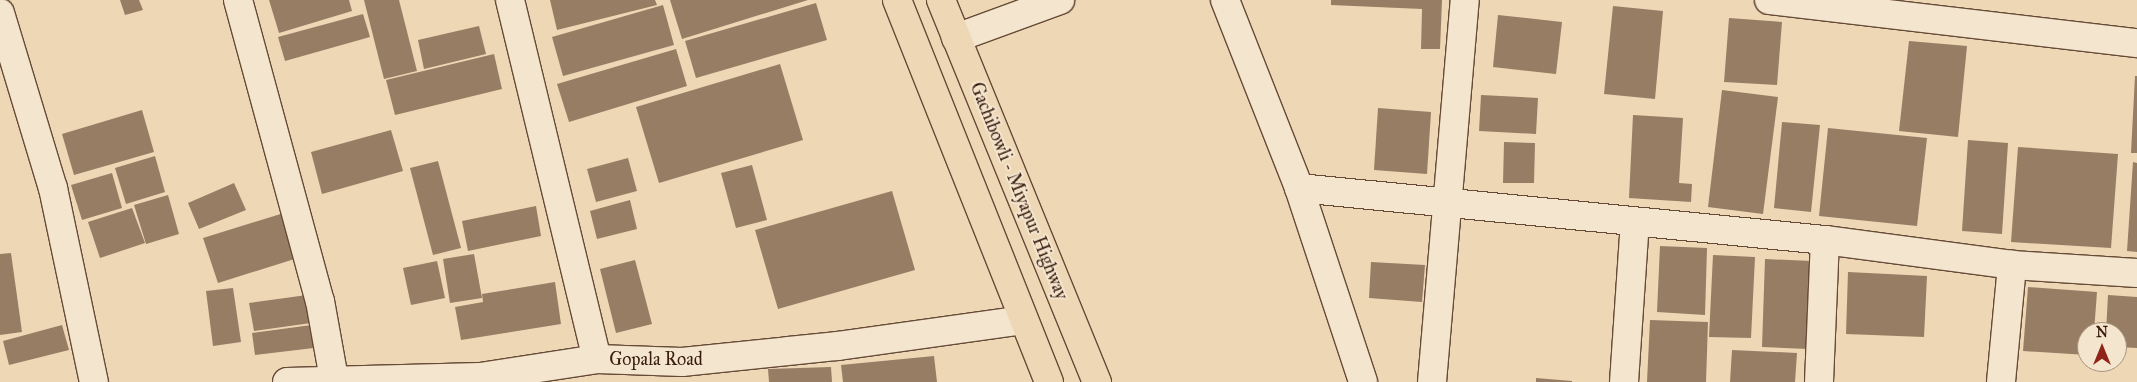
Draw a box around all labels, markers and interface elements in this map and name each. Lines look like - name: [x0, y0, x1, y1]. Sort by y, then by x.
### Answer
- street label: Gachibowli - Miyapur Highway: [965, 79, 1073, 303]
- north arrow: [2077, 322, 2127, 372]
- text: N: [2096, 324, 2108, 341]
- street label: Gopala Road: [609, 348, 703, 370]

